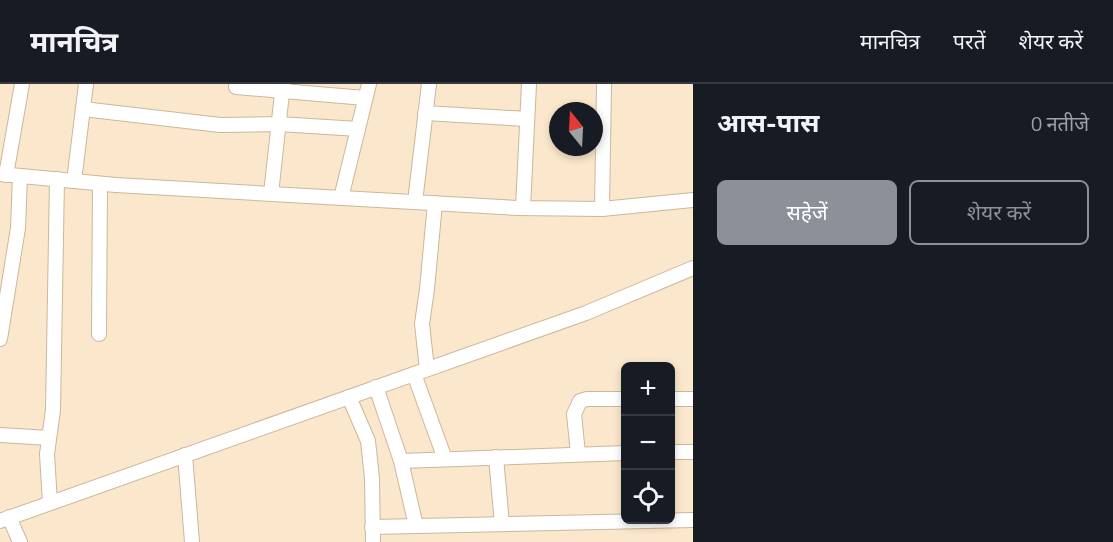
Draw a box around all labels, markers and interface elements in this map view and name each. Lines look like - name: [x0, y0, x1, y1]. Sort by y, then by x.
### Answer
- text: मानचित्र: [30, 20, 118, 63]
- text: मानचित्र: [860, 25, 920, 57]
- text: परतें: [953, 25, 986, 57]
- text: शेयर करें: [1019, 25, 1083, 57]
- north arrow: [549, 102, 603, 156]
- text: आस-पास: [717, 103, 819, 142]
- text: 0 नतीजे: [1031, 108, 1089, 139]
- button: सहेजें: [717, 180, 897, 245]
- button: शेयर करें: [909, 180, 1089, 245]
- map controls: [621, 362, 675, 524]
- button: +: [621, 362, 675, 416]
- button: −: [621, 416, 675, 470]
- button: locate: [621, 470, 675, 524]

